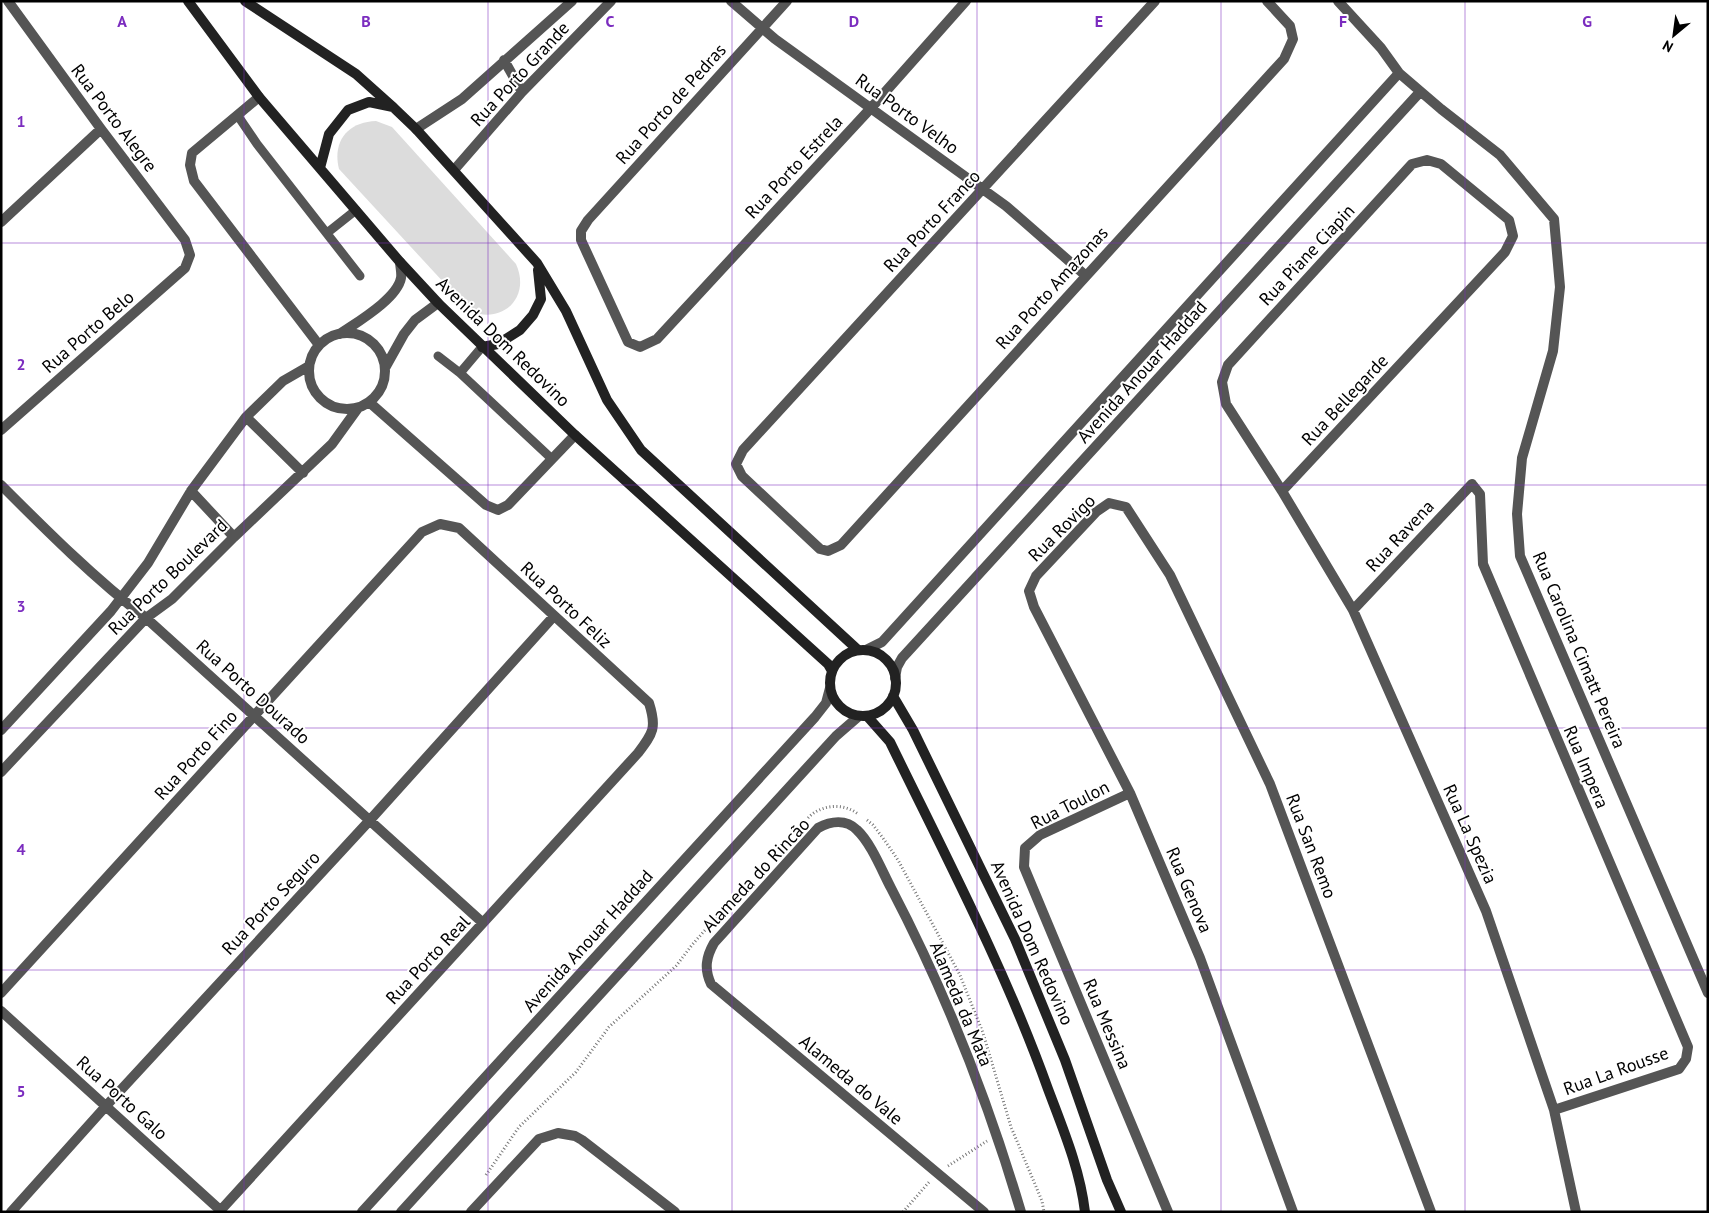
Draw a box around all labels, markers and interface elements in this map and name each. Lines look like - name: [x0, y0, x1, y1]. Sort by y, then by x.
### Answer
- north arrow: [1649, 10, 1699, 60]
- text: A: [117, 11, 127, 31]
- text: B: [361, 11, 371, 31]
- text: C: [606, 11, 615, 31]
- text: D: [849, 11, 859, 31]
- text: E: [1095, 11, 1103, 31]
- text: F: [1339, 11, 1347, 31]
- text: G: [1582, 11, 1592, 31]
- street label: Rua Porto Grande: [465, 17, 574, 131]
- text: N: [1659, 36, 1676, 56]
- street label: Rua Porto de Pedras: [610, 39, 731, 169]
- street label: Rua Porto Alegre: [66, 59, 162, 176]
- street label: Rua Porto Velho: [851, 68, 964, 159]
- street label: Rua Porto Estrela: [740, 110, 847, 223]
- text: 1: [16, 111, 26, 131]
- street label: Rua Porto Franco: [878, 165, 985, 277]
- street label: Rua Piane Ciapin: [1254, 199, 1359, 310]
- street label: Rua Porto Amazonas: [990, 222, 1113, 354]
- street label: Avenida Dom Redovino: [431, 272, 575, 412]
- street label: Rua Porto Belo: [37, 285, 138, 378]
- street label: Avenida Anouar Haddad: [1072, 296, 1212, 448]
- street label: Rua Bellegarde: [1296, 349, 1393, 450]
- text: 2: [16, 354, 26, 374]
- street label: Rua Rovigo: [1023, 489, 1100, 566]
- street label: Rua Ravena: [1361, 495, 1439, 576]
- street label: Rua Porto Boulevard: [103, 514, 232, 640]
- street label: Rua Carolina Cimatt Pereira: [1528, 548, 1631, 752]
- street label: Rua Porto Feliz: [516, 556, 617, 653]
- text: 3: [16, 596, 26, 616]
- street label: Rua Porto Dourado: [192, 634, 315, 749]
- street label: Rua Porto Fino: [149, 705, 242, 805]
- street label: Rua Impera: [1559, 722, 1614, 812]
- street label: Rua Toulon: [1027, 775, 1113, 834]
- street label: Rua La Spezia: [1438, 780, 1503, 887]
- street label: Rua San Remo: [1281, 790, 1342, 901]
- street label: Alameda do Rincão: [697, 813, 815, 937]
- text: 4: [16, 839, 26, 859]
- street label: Rua Genova: [1161, 843, 1218, 936]
- street label: Rua Porto Seguro: [217, 846, 325, 959]
- street label: Avenida Dom Redovino: [986, 857, 1079, 1029]
- street label: Avenida Anouar Haddad: [518, 865, 658, 1017]
- street label: Rua Porto Real: [381, 910, 475, 1009]
- street label: Alameda da Mata: [925, 938, 998, 1070]
- street label: Rua Messina: [1078, 975, 1137, 1073]
- street label: Alameda do Vale: [795, 1030, 908, 1130]
- street label: Rua La Rousse: [1560, 1041, 1672, 1100]
- street label: Rua Porto Galo: [72, 1051, 173, 1145]
- text: 5: [16, 1081, 26, 1101]

